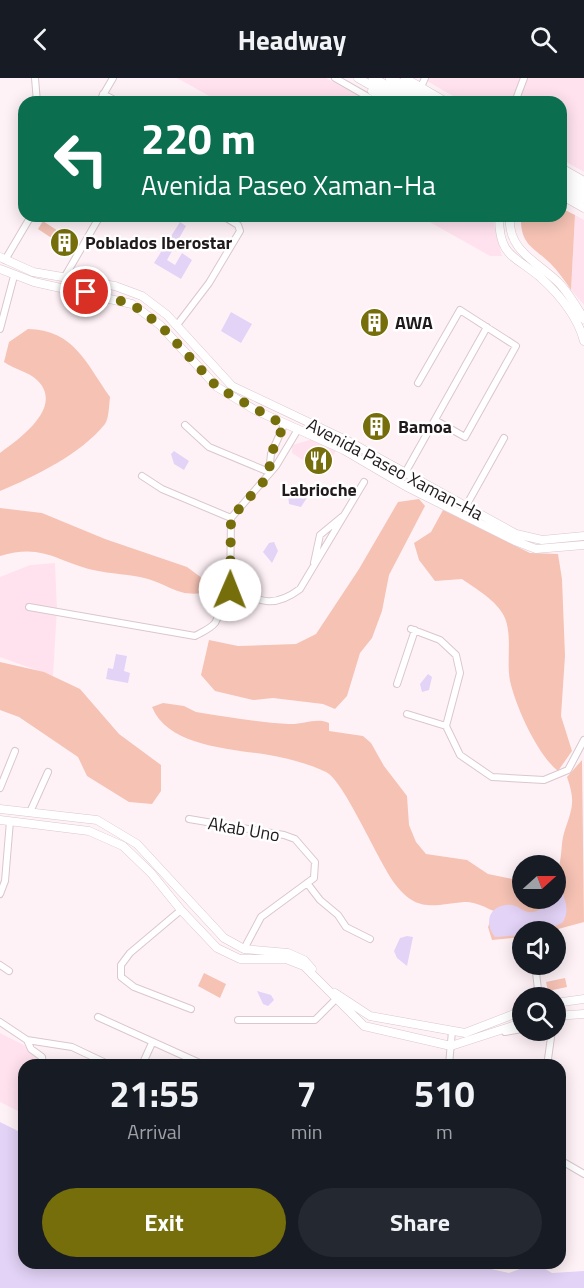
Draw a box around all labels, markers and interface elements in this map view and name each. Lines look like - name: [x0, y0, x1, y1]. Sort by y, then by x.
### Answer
- text: Headway: [238, 19, 346, 60]
- icon: back: [24, 23, 57, 56]
- icon: search: [527, 23, 560, 56]
- text: 220 m: [141, 106, 256, 170]
- icon: left: [42, 120, 120, 198]
- text: Avenida Paseo Xaman-Ha: [141, 164, 436, 205]
- building icon: Poblados Iberostar: [48, 226, 80, 258]
- place label: Poblados Iberostar: [85, 229, 233, 256]
- pin: [60, 266, 111, 317]
- icon: arrive: [69, 275, 102, 308]
- building icon: AWA: [358, 306, 390, 338]
- place label: AWA: [395, 309, 433, 336]
- building icon: Bamoa: [361, 410, 393, 442]
- street label: Avenida Paseo Xaman-Ha: [302, 411, 488, 527]
- place label: Bamoa: [398, 413, 452, 440]
- restaurant icon: Labrioche: [303, 444, 335, 476]
- place label: Labrioche: [281, 476, 357, 503]
- position arrow: [198, 558, 262, 622]
- street label: Akab Uno: [206, 809, 282, 849]
- north arrow: [512, 855, 566, 909]
- map controls: [512, 855, 566, 1041]
- button: sound: [512, 921, 566, 975]
- button: search: [512, 987, 566, 1041]
- text: 21:55: [109, 1066, 199, 1121]
- text: 7: [297, 1066, 317, 1121]
- text: 510: [414, 1066, 475, 1121]
- text: Arrival: [127, 1116, 182, 1147]
- text: min: [291, 1116, 323, 1147]
- text: m: [436, 1116, 453, 1147]
- button: Exit: [42, 1188, 286, 1257]
- button: Share: [298, 1188, 542, 1257]

